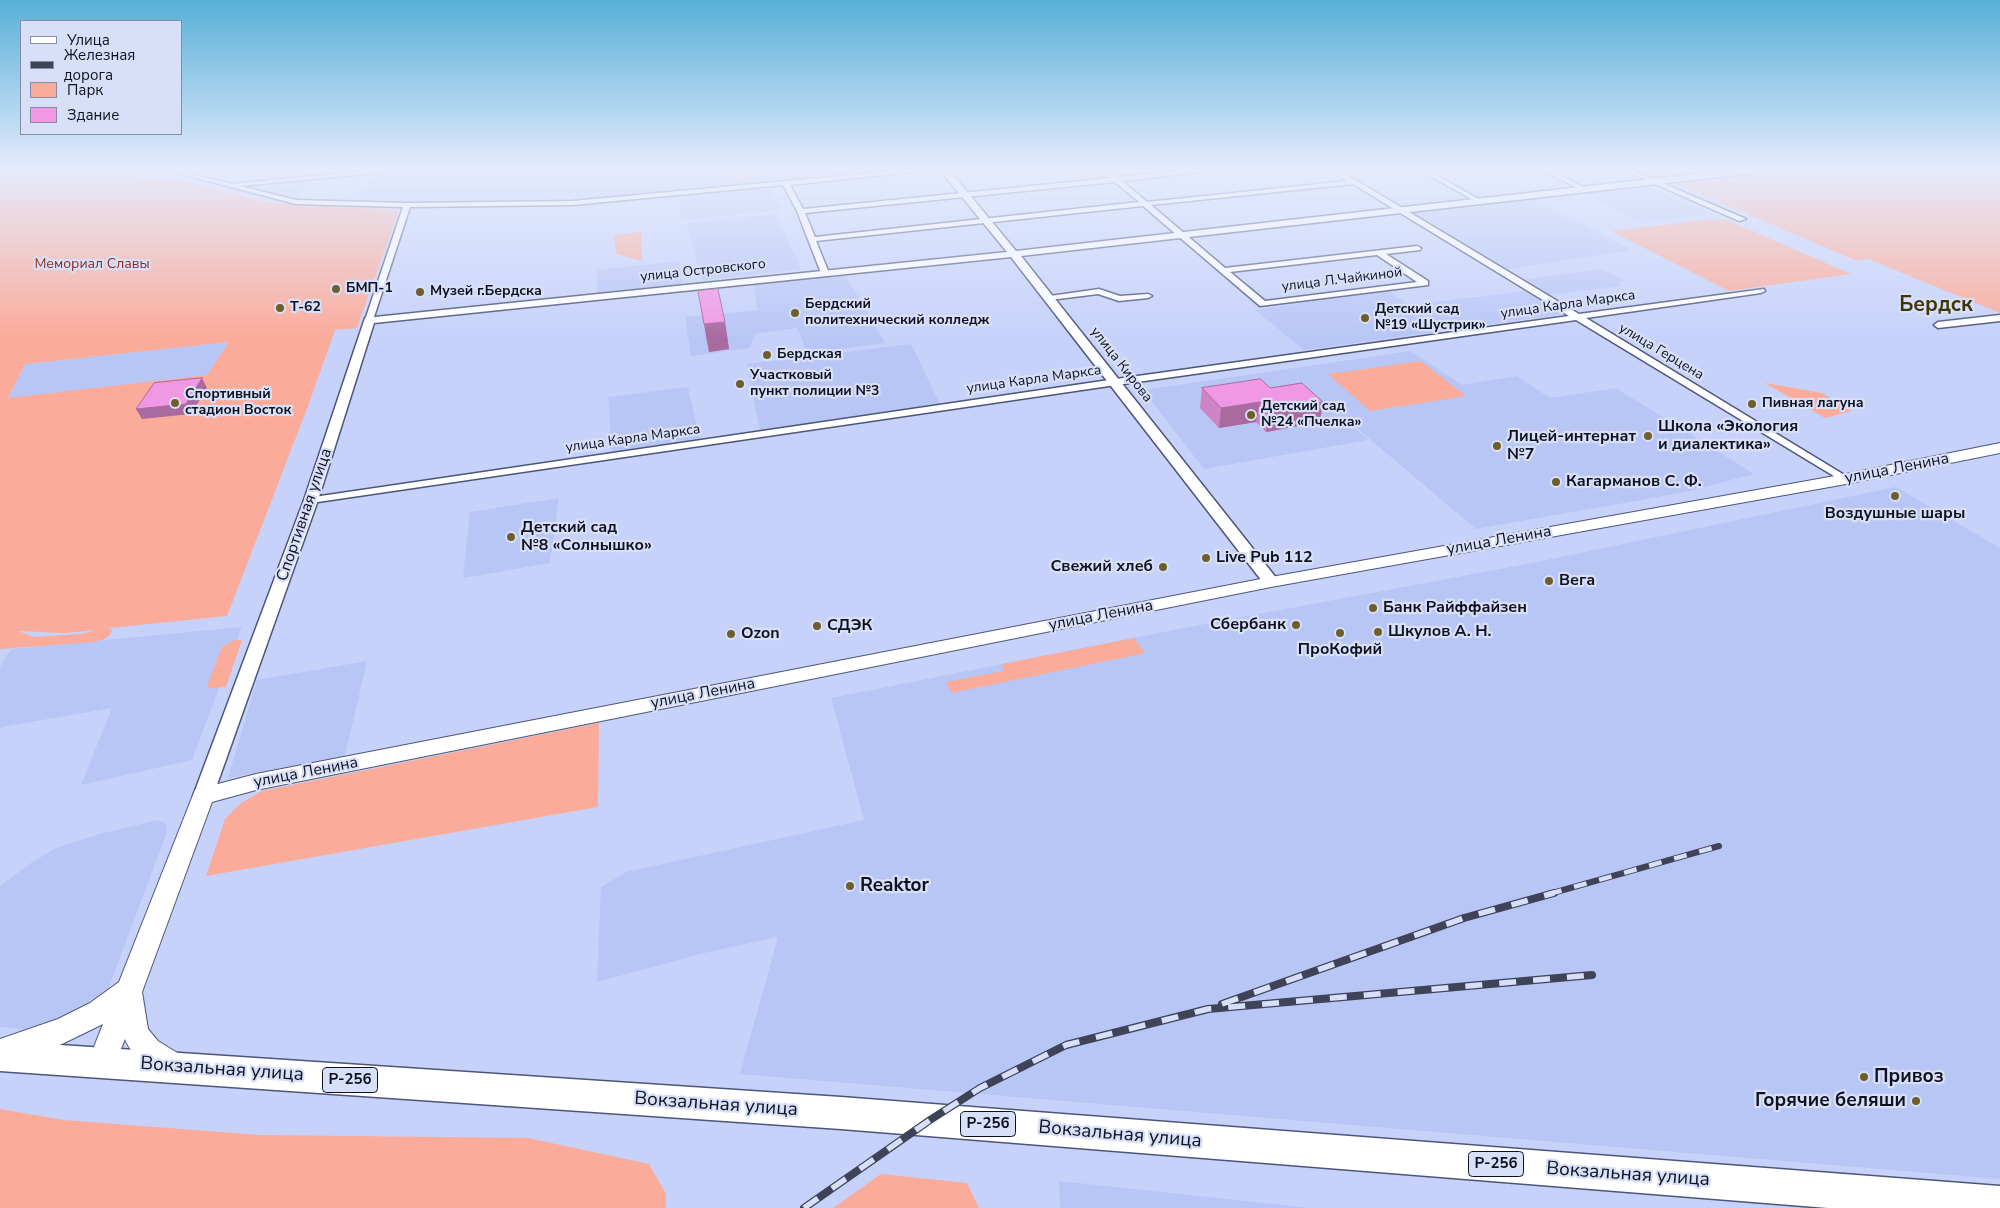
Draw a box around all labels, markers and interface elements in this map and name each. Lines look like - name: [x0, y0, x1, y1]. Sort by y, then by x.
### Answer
- legend: [20, 20, 182, 135]
- text: Улица: [67, 30, 110, 50]
- text: Железная дорога: [64, 45, 135, 85]
- text: Парк: [67, 80, 103, 100]
- text: Здание: [67, 105, 119, 125]
- street label: улица Островского: [639, 256, 767, 286]
- park label: Мемориал Славы: [34, 257, 150, 273]
- street label: улица Л.Чайкиной: [1281, 264, 1403, 296]
- place label: БМП-1: [346, 281, 393, 297]
- marker: БМП-1: [330, 283, 342, 295]
- place label: Музей г.Бердска: [430, 284, 542, 300]
- marker: Музей г.Бердска: [414, 286, 426, 298]
- street label: улица Карла Маркса: [1500, 287, 1636, 323]
- district label: Бердск: [1899, 293, 1973, 319]
- place label: Бердский политехнический колледж: [805, 297, 989, 330]
- place label: Т-62: [290, 300, 321, 316]
- marker: Т-62: [274, 302, 286, 314]
- place label: Детский сад №19 «Шустрик»: [1375, 302, 1486, 334]
- marker: Бердский политехнический колледж: [789, 307, 801, 319]
- marker: Детский сад №19 «Шустрик»: [1359, 312, 1371, 324]
- street label: улица Герцена: [1615, 320, 1707, 384]
- street label: улица Кирова: [1086, 324, 1156, 406]
- place label: Бердская: [777, 347, 842, 363]
- marker: Бердская: [761, 349, 773, 361]
- street label: улица Карла Маркса: [966, 362, 1102, 398]
- place label: Участковый пункт полиции №3: [750, 368, 879, 401]
- marker: Участковый пункт полиции №3: [734, 378, 746, 390]
- place label: Спортивный стадион Восток: [185, 387, 291, 420]
- place label: Пивная лагуна: [1762, 396, 1864, 412]
- marker: Спортивный стадион Восток: [169, 397, 181, 409]
- marker: Пивная лагуна: [1746, 398, 1758, 410]
- place label: Детский сад №24 «Пчелка»: [1261, 399, 1361, 432]
- marker: Детский сад №24 «Пчелка»: [1245, 409, 1257, 421]
- place label: Школа «Экология и диалектика»: [1658, 417, 1798, 455]
- street label: улица Карла Маркса: [565, 421, 701, 457]
- place label: Лицей-интернат №7: [1507, 427, 1636, 465]
- marker: Школа «Экология и диалектика»: [1642, 430, 1654, 442]
- marker: Лицей-интернат №7: [1491, 440, 1503, 452]
- street label: Спортивная улица: [273, 446, 337, 584]
- street label: улица Ленина: [1843, 449, 1951, 489]
- place label: Кагарманов С. Ф.: [1566, 472, 1702, 492]
- marker: Кагарманов С. Ф.: [1550, 476, 1562, 488]
- marker: Воздушные шары: [1889, 490, 1901, 502]
- place label: Воздушные шары: [1825, 504, 1965, 524]
- place label: Детский сад №8 «Солнышко»: [521, 518, 652, 556]
- street label: улица Ленина: [1445, 522, 1553, 560]
- marker: Детский сад №8 «Солнышко»: [505, 531, 517, 543]
- place label: Live Pub 112: [1216, 548, 1313, 568]
- marker: Live Pub 112: [1200, 552, 1212, 564]
- place label: Свежий хлеб: [1050, 557, 1153, 577]
- marker: Свежий хлеб: [1157, 561, 1169, 573]
- place label: Вега: [1559, 571, 1595, 591]
- marker: Вега: [1543, 575, 1555, 587]
- street label: улица Ленина: [1047, 596, 1155, 636]
- place label: Банк Райффайзен: [1383, 598, 1527, 618]
- marker: Банк Райффайзен: [1367, 602, 1379, 614]
- place label: Сбербанк: [1210, 615, 1286, 635]
- place label: СДЭК: [827, 616, 872, 636]
- marker: Сбербанк: [1290, 619, 1302, 631]
- marker: СДЭК: [811, 620, 823, 632]
- place label: Шкулов А. Н.: [1388, 622, 1491, 642]
- place label: Ozon: [741, 624, 780, 644]
- marker: Шкулов А. Н.: [1372, 626, 1384, 638]
- marker: ПроКофий: [1334, 627, 1346, 639]
- marker: Ozon: [725, 628, 737, 640]
- place label: ПроКофий: [1298, 640, 1382, 660]
- street label: улица Ленина: [649, 674, 757, 714]
- street label: улица Ленина: [252, 753, 360, 793]
- place label: Reaktor: [860, 875, 929, 897]
- marker: Reaktor: [844, 880, 856, 892]
- street label: Вокзальная улица: [139, 1053, 305, 1087]
- place label: Привоз: [1874, 1066, 1944, 1088]
- road number: Р-256: [322, 1068, 378, 1092]
- marker: Привоз: [1858, 1071, 1870, 1083]
- street label: Вокзальная улица: [633, 1088, 799, 1122]
- place label: Горячие беляши: [1755, 1090, 1906, 1112]
- marker: Горячие беляши: [1910, 1095, 1922, 1107]
- road number: Р-256: [960, 1112, 1016, 1136]
- street label: Вокзальная улица: [1037, 1117, 1203, 1153]
- road number: Р-256: [1468, 1152, 1524, 1176]
- street label: Вокзальная улица: [1545, 1158, 1711, 1192]

